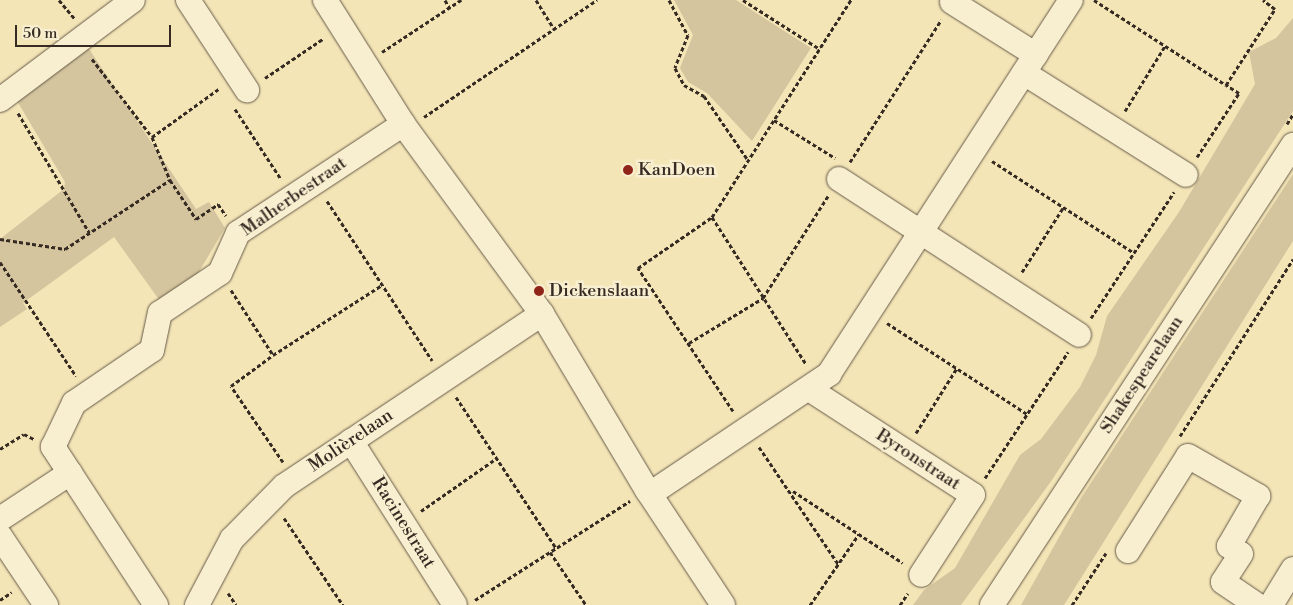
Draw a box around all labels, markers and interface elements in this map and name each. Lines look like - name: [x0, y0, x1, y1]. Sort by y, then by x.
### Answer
- scale bar: [18, 15, 174, 47]
- text: 50 m: [23, 24, 57, 43]
- street label: Malherbestraat: [237, 153, 351, 241]
- place label: KanDoen: [638, 159, 716, 181]
- marker: KanDoen: [622, 164, 634, 176]
- place label: Dickenslaan: [549, 280, 649, 302]
- marker: Dickenslaan: [533, 285, 545, 297]
- street label: Shakespearelaan: [1096, 312, 1188, 438]
- street label: Molièrelaan: [305, 405, 397, 477]
- street label: Byronstraat: [872, 425, 964, 495]
- street label: Racinestraat: [366, 473, 440, 573]

